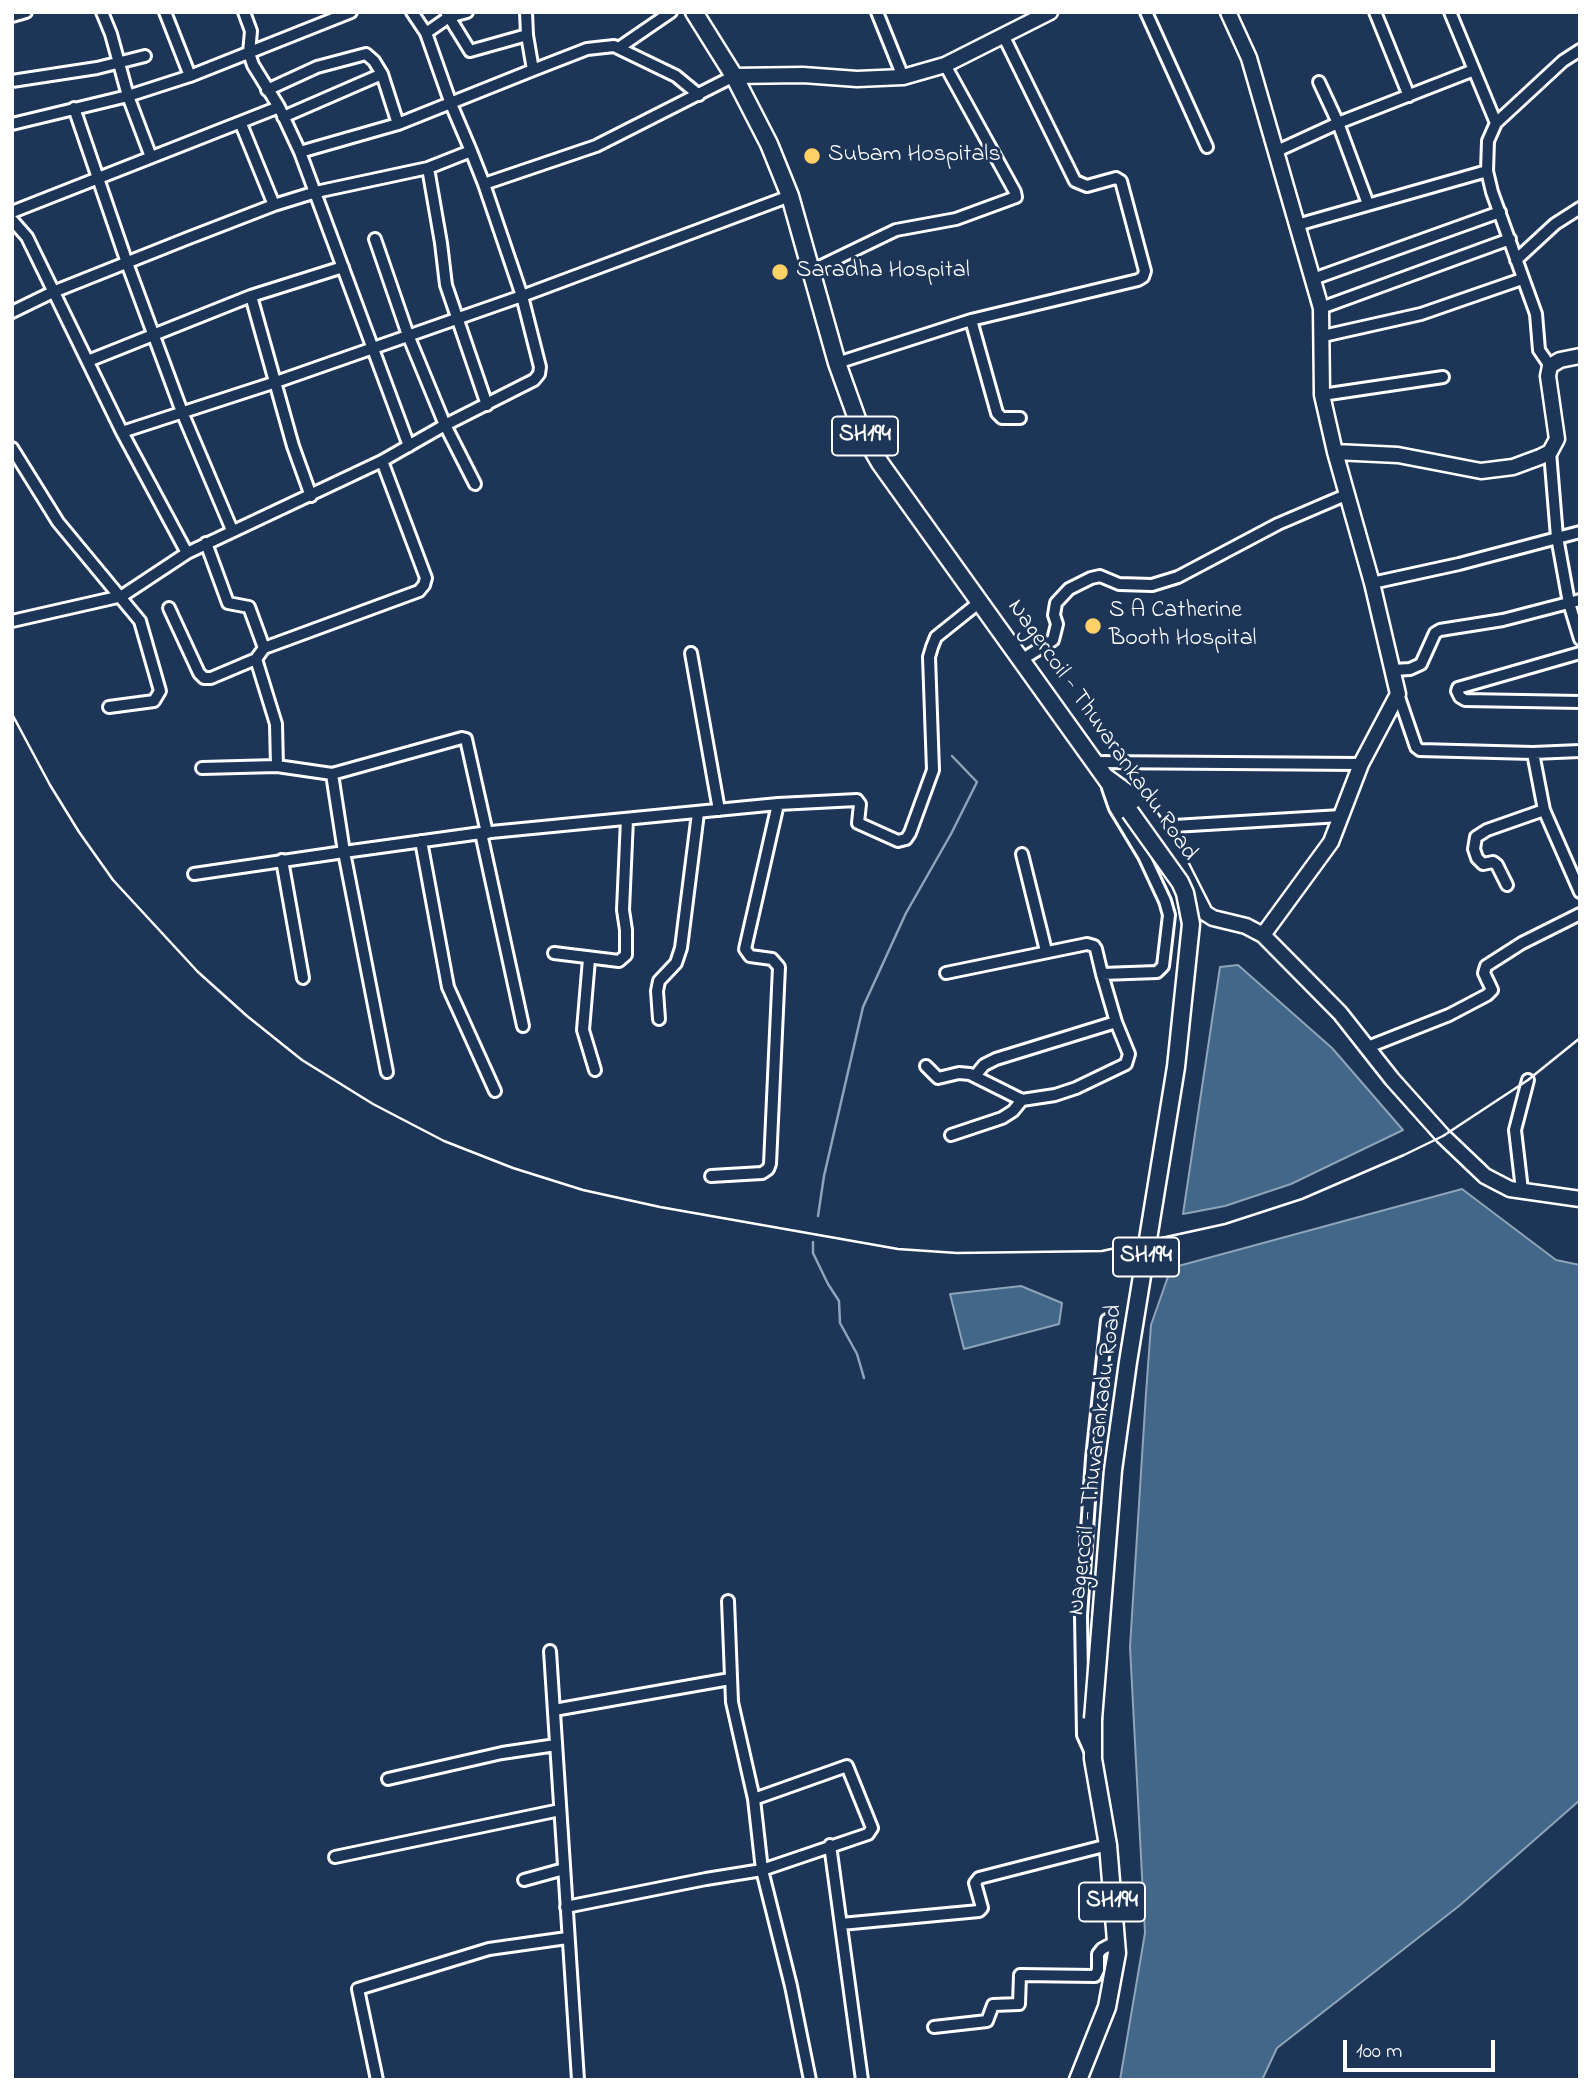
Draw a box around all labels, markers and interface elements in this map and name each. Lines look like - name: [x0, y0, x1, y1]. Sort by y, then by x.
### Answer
- place label: Subam Hospitals: [828, 142, 1001, 170]
- marker: Subam Hospitals: [802, 146, 822, 166]
- place label: Saradha Hospital: [796, 258, 970, 286]
- marker: Saradha Hospital: [770, 262, 790, 282]
- road number: SH194: [832, 416, 898, 456]
- street label: Nagercoil - Thuvarankadu Road: [1000, 595, 1202, 867]
- place label: S A Catherine Booth Hospital: [1109, 598, 1257, 654]
- marker: S A Catherine Booth Hospital: [1083, 616, 1103, 636]
- road number: SH194: [1113, 1238, 1179, 1276]
- street label: Nagercoil - Thuvarankadu Road: [1064, 1303, 1130, 1617]
- road number: SH194: [1079, 1882, 1145, 1922]
- scale bar: [1347, 2025, 1499, 2070]
- text: 100 m: [1356, 2037, 1402, 2067]

